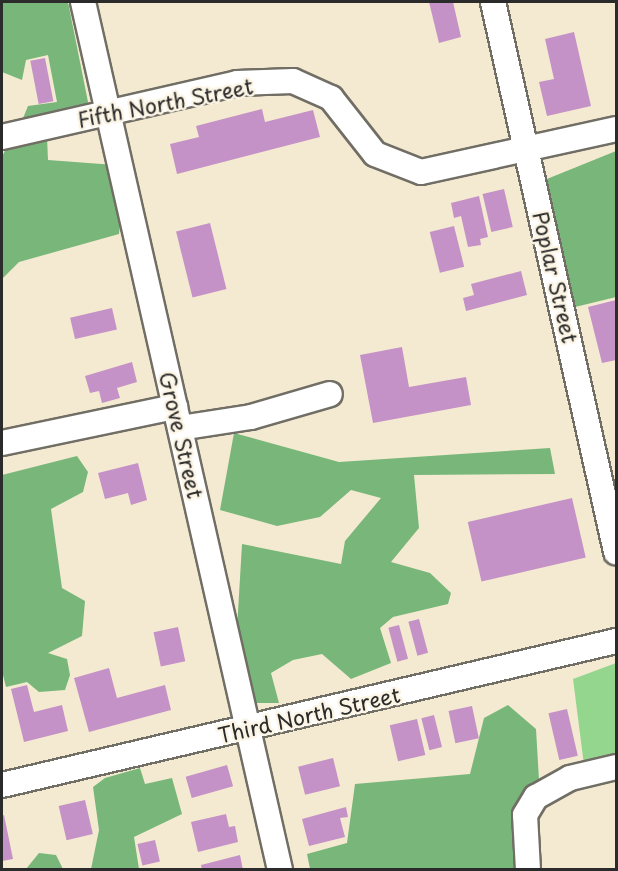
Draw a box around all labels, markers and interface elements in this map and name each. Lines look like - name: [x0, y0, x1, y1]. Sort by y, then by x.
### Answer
- street label: Fifth North Street: [73, 72, 257, 132]
- street label: Poplar Street: [529, 209, 583, 345]
- street label: Grove Street: [155, 369, 209, 501]
- street label: Third North Street: [214, 680, 404, 748]

